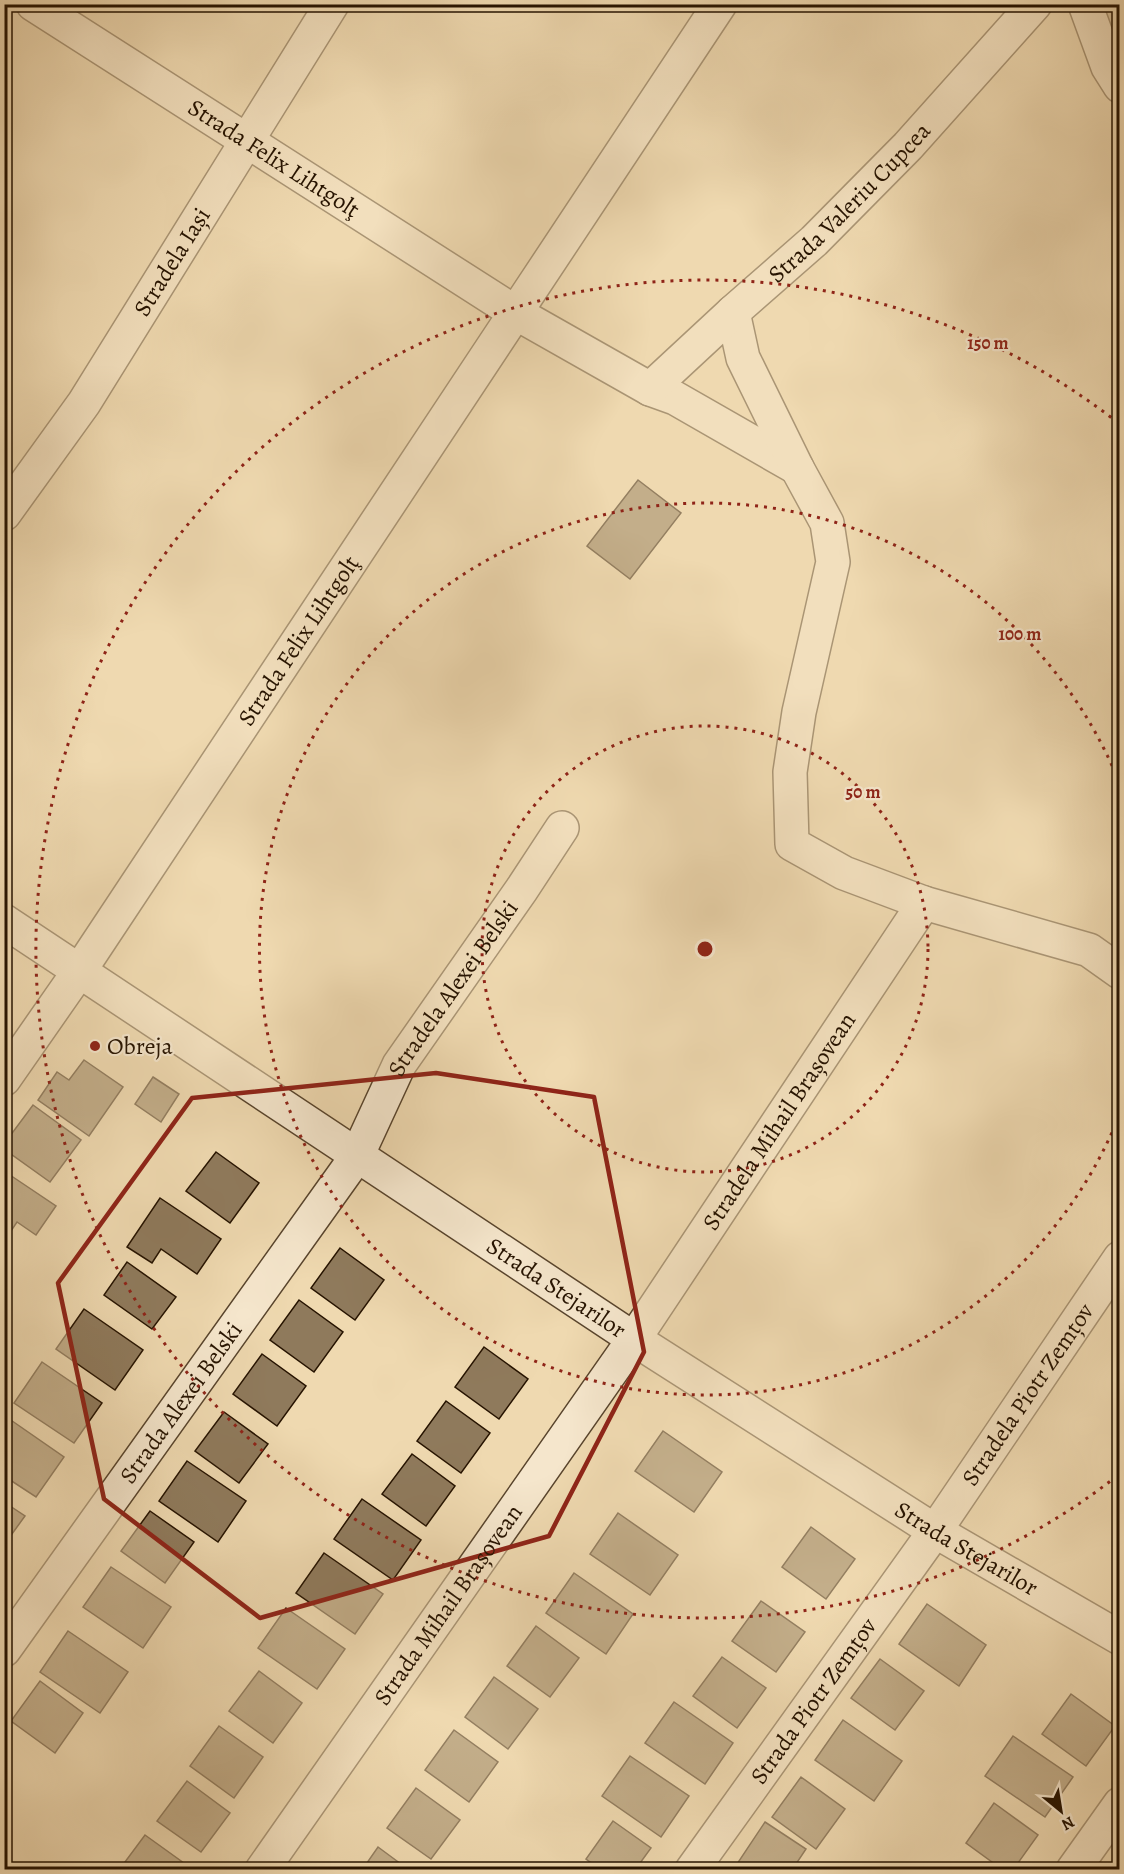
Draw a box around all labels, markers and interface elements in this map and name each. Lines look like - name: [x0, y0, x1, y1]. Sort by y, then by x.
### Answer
- street label: Strada Felix Lihtgolţ: [182, 91, 366, 225]
- street label: Strada Valeriu Cupcea: [761, 115, 938, 290]
- street label: Stradela Iași: [126, 202, 218, 322]
- text: 150 m: [967, 331, 1009, 355]
- street label: Strada Felix Lihtgolţ: [230, 549, 366, 732]
- text: 100 m: [999, 622, 1041, 646]
- text: 50 m: [846, 780, 880, 804]
- street label: Stradela Alexei Belski: [380, 894, 525, 1081]
- centre of rings: [695, 939, 715, 959]
- street label: Stradela Mihail Brașovean: [695, 1006, 863, 1236]
- place label: Obreja: [107, 1030, 174, 1062]
- marker: Obreja: [88, 1039, 102, 1053]
- street label: Strada Stejarilor: [480, 1230, 632, 1345]
- street label: Stradela Piotr Zemțov: [954, 1297, 1101, 1492]
- street label: Strada Alexei Belski: [112, 1315, 249, 1490]
- street label: Strada Stejarilor: [889, 1493, 1044, 1603]
- street label: Strada Mihail Brașovean: [366, 1498, 530, 1712]
- street label: Strada Piotr Zemțov: [743, 1611, 884, 1790]
- north arrow: [1031, 1781, 1091, 1841]
- text: N: [1057, 1811, 1079, 1836]

